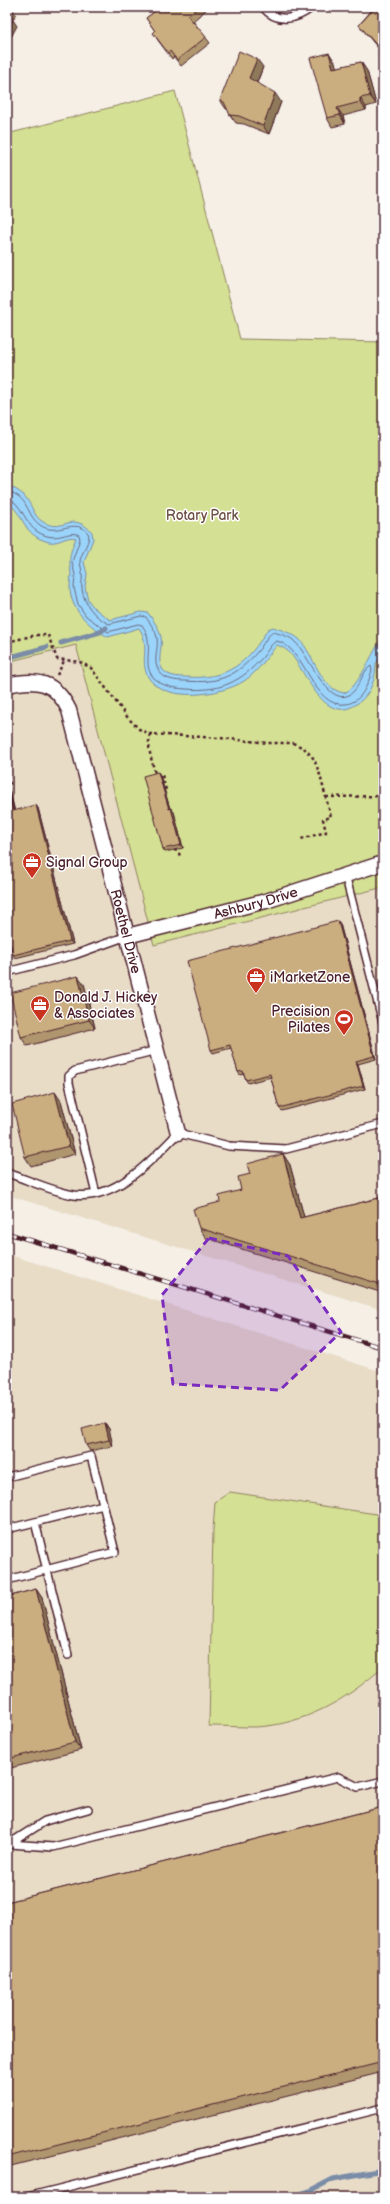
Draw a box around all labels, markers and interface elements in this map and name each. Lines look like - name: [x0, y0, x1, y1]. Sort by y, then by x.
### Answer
- park label: Rotary Park: [166, 507, 238, 524]
- office icon: Signal Group: [21, 851, 43, 879]
- place label: Signal Group: [46, 854, 128, 871]
- street label: Ashbury Drive: [212, 883, 300, 923]
- street label: Roethel Drive: [107, 887, 145, 975]
- office icon: iMarketZone: [245, 966, 267, 994]
- place label: iMarketZone: [270, 969, 350, 986]
- place label: Donald J. Hickey & Associates: [54, 989, 158, 1022]
- office icon: Donald J. Hickey & Associates: [29, 994, 51, 1022]
- place label: Precision Pilates: [271, 1003, 330, 1036]
- sports icon: Precision Pilates: [333, 1008, 355, 1036]

